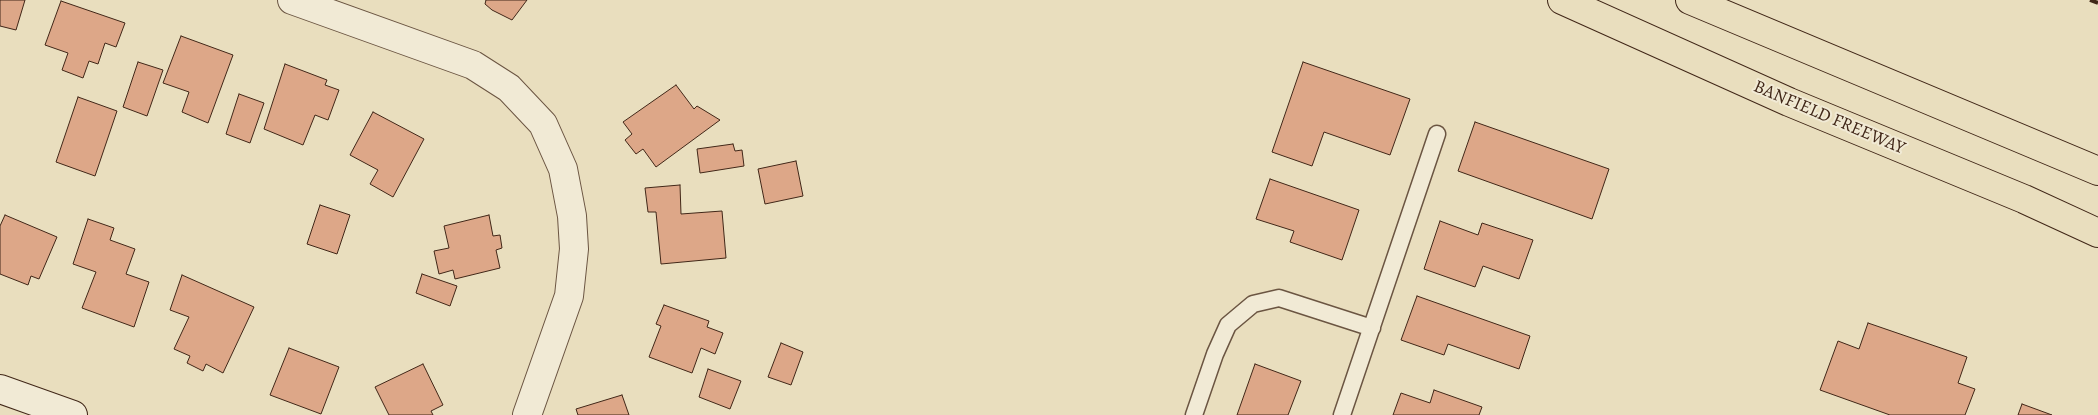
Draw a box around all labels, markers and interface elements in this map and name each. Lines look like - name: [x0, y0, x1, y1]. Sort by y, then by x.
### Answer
- street label: BANFIELD FREEWAY: [1750, 76, 1908, 160]

